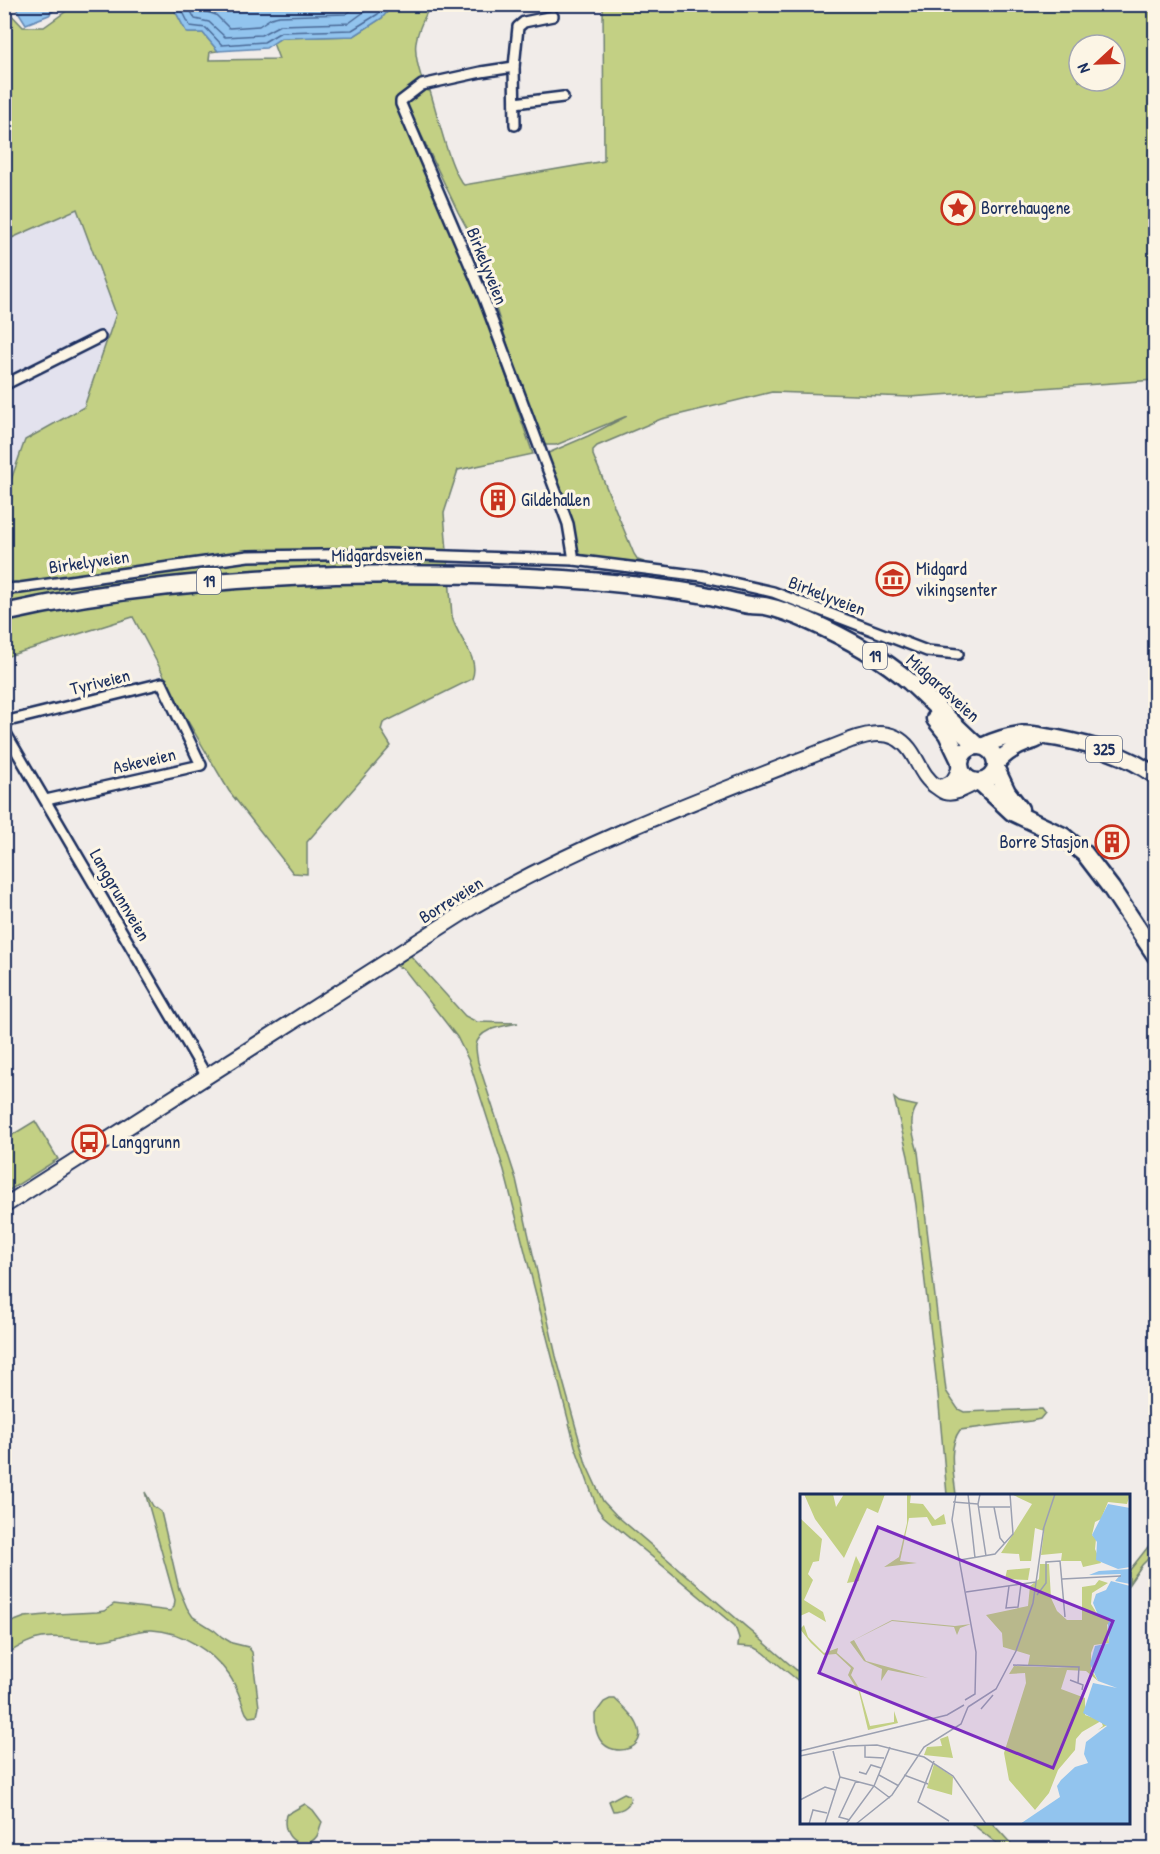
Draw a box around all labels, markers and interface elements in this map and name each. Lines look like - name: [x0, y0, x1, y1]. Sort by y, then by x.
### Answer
- north arrow: [1067, 33, 1127, 93]
- text: N: [1071, 60, 1095, 77]
- place icon: Borrehaugene: [940, 190, 976, 226]
- place label: Borrehaugene: [981, 195, 1071, 220]
- street label: Birkelyveien: [461, 224, 514, 308]
- building icon: Gildehallen: [480, 482, 516, 518]
- place label: Gildehallen: [521, 487, 590, 512]
- street label: Midgardsveien: [331, 541, 423, 568]
- street label: Birkelyveien: [47, 544, 131, 580]
- place label: Midgard vikingsenter: [916, 556, 997, 602]
- museum icon: Midgard vikingsenter: [875, 561, 911, 597]
- road number: 19: [197, 568, 221, 594]
- street label: Birkelyveien: [785, 569, 869, 622]
- road number: 19: [863, 643, 887, 669]
- street label: Midgardsveien: [901, 648, 986, 727]
- street label: Tyriveien: [67, 662, 132, 701]
- road number: 325: [1086, 736, 1122, 762]
- street label: Askeveien: [110, 741, 178, 780]
- building icon: Borre Stasjon: [1094, 824, 1130, 860]
- place label: Borre Stasjon: [999, 829, 1089, 854]
- street label: Langgrunnveien: [84, 844, 157, 945]
- street label: Borreveien: [414, 870, 488, 929]
- bus stop icon: Langgrunn: [71, 1124, 107, 1160]
- place label: Langgrunn: [112, 1129, 180, 1154]
- inset map: [800, 1494, 1130, 1824]

